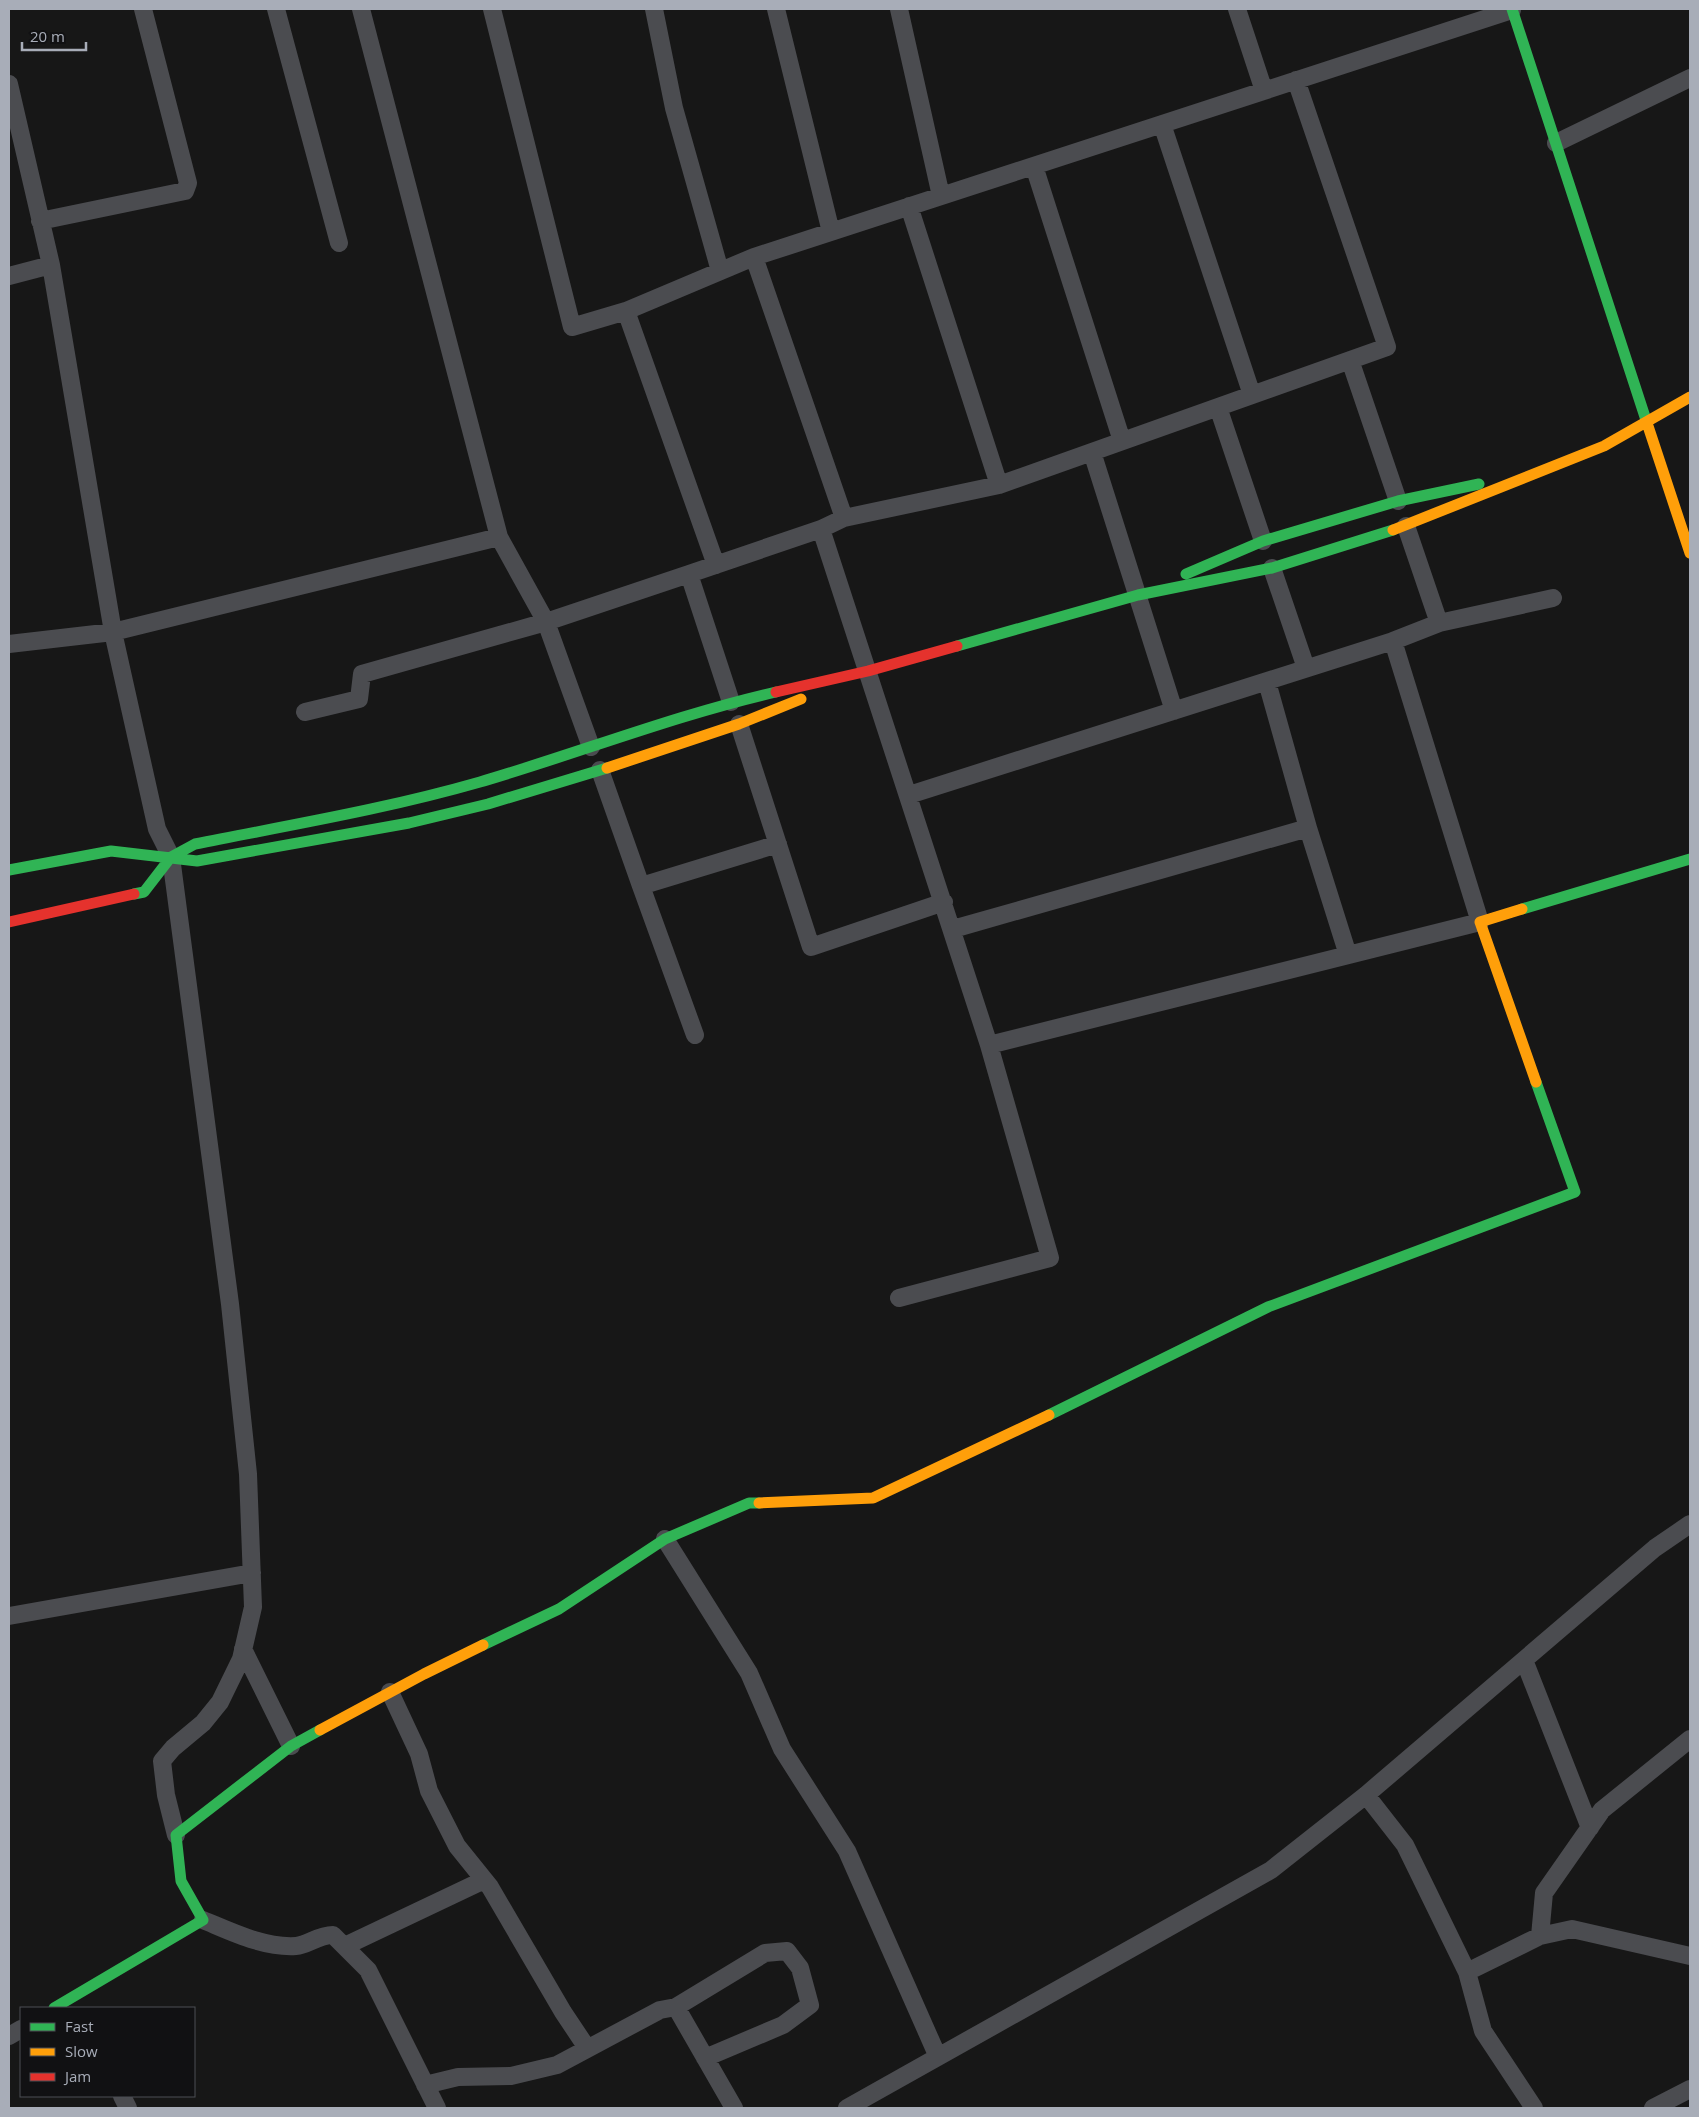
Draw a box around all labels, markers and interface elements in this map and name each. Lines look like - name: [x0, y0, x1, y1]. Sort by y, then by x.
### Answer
- scale bar: [22, 20, 86, 52]
- text: 20 m: [30, 26, 65, 46]
- legend: [20, 2007, 195, 2097]
- text: Fast: [65, 2016, 94, 2036]
- text: Slow: [65, 2041, 98, 2061]
- text: Jam: [63, 2066, 91, 2086]

